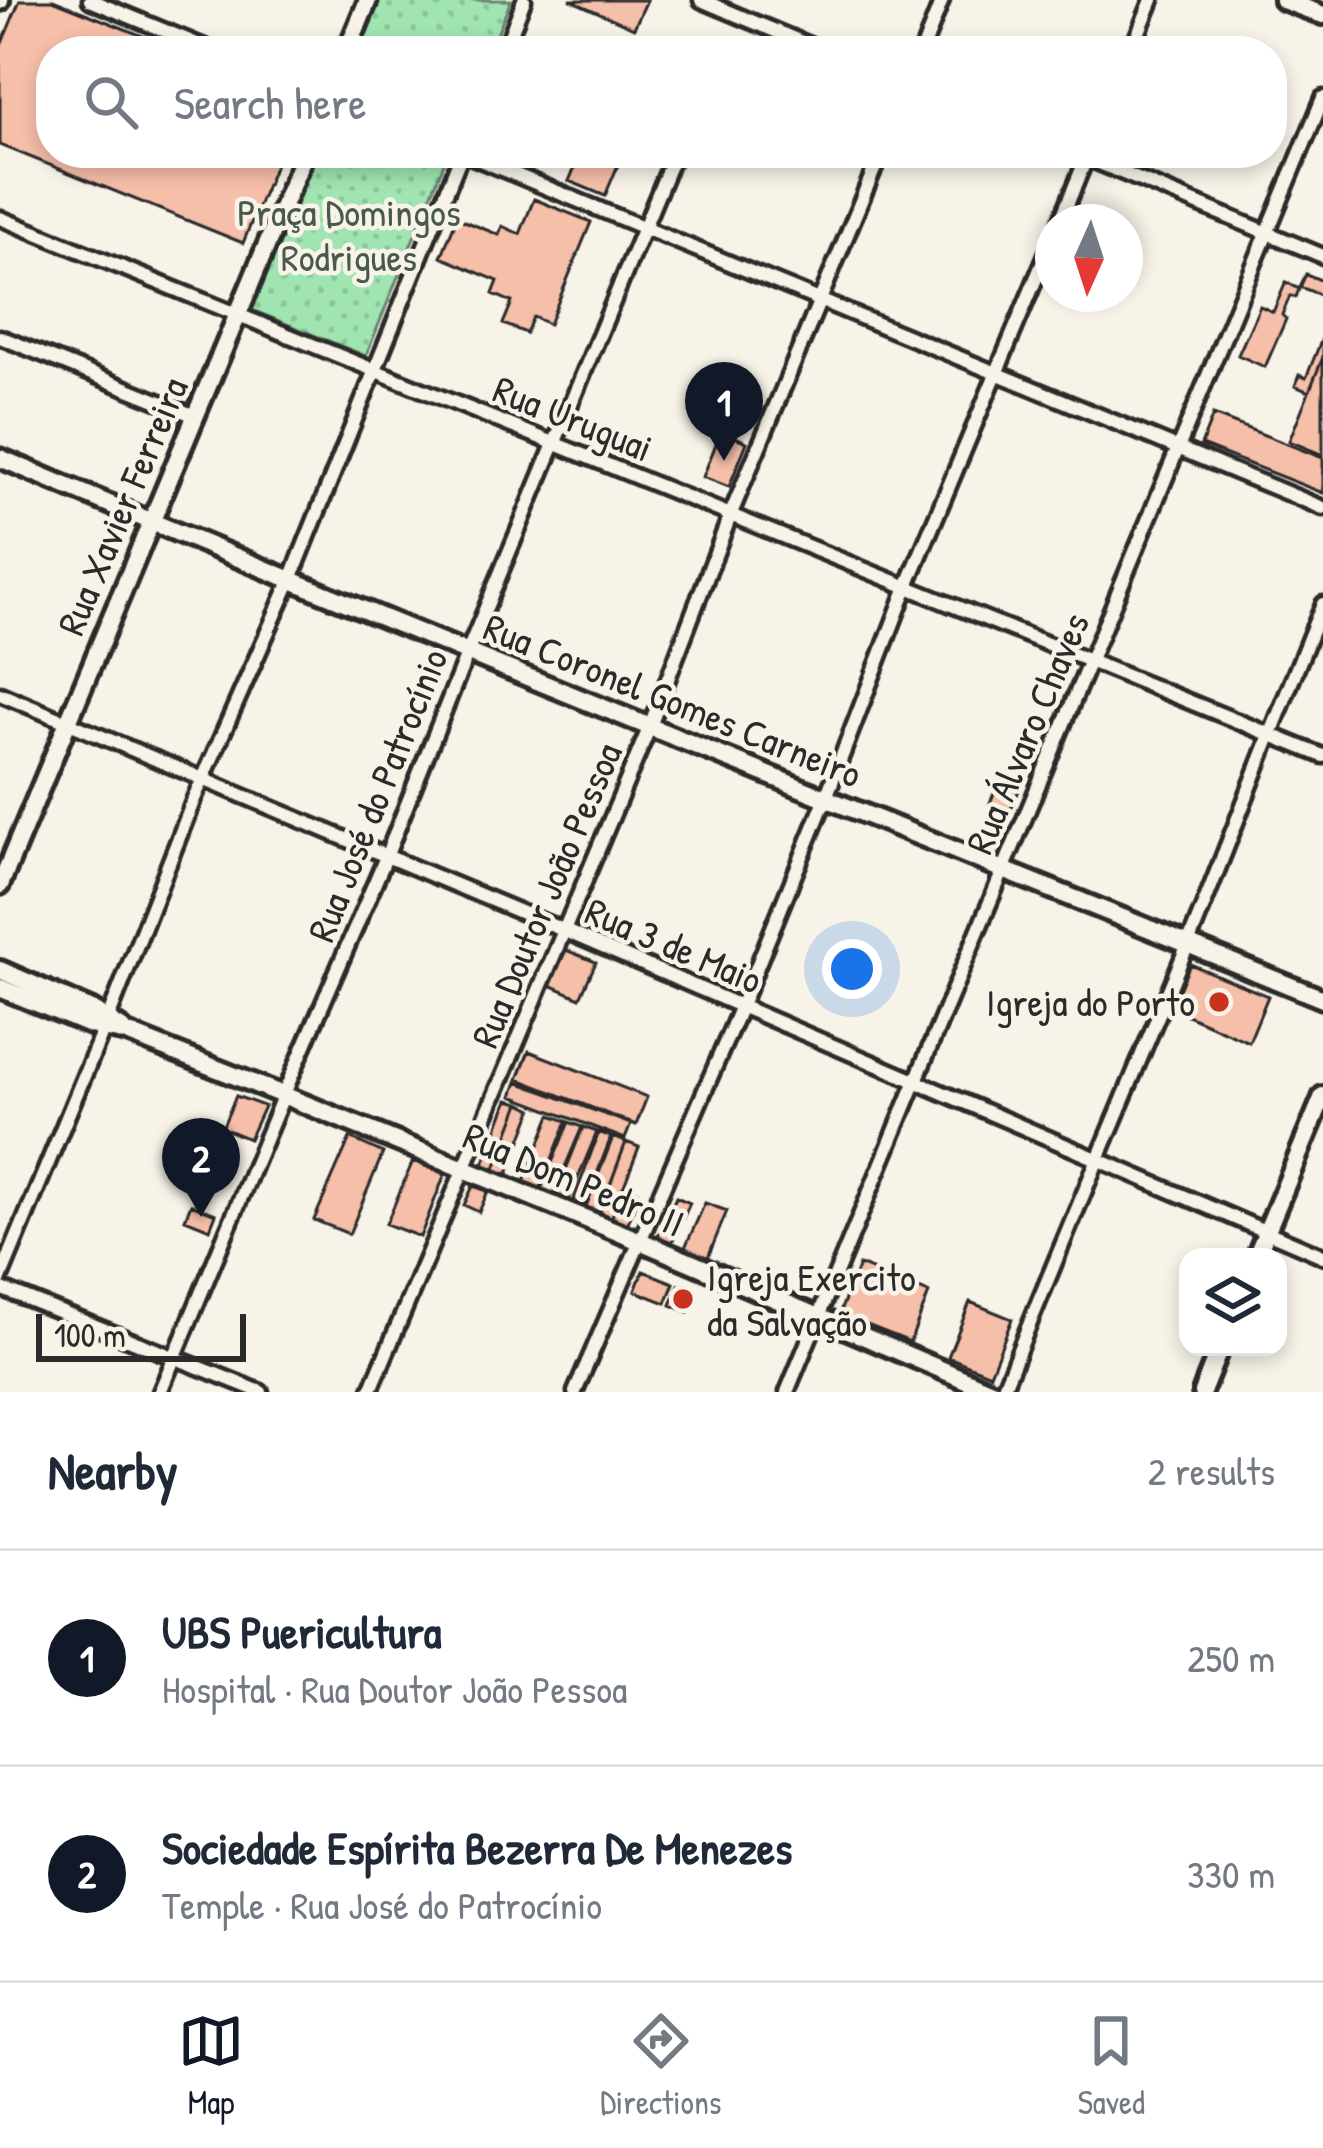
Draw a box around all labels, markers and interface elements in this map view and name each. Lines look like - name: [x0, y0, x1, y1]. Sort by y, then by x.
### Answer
- search box: [36, 36, 1287, 168]
- icon: search: [78, 69, 144, 135]
- text: Search here: [174, 72, 366, 133]
- park label: Praça Domingos Rodrigues: [237, 185, 461, 283]
- north arrow: [1035, 204, 1143, 312]
- street label: Rua Uruguai: [486, 362, 660, 473]
- pin: 1: [685, 362, 763, 461]
- street label: Rua Xavier Ferreira: [43, 369, 200, 643]
- street label: Rua Coronel Gomes Carneiro: [477, 600, 870, 800]
- street label: Rua Álvaro Chaves: [952, 604, 1101, 861]
- street label: Rua José do Patrocínio: [294, 641, 459, 949]
- street label: Rua Doutor João Pessoa: [457, 734, 634, 1055]
- street label: Rua 3 de Maio: [578, 884, 770, 1005]
- your location: [822, 939, 882, 999]
- place label: Igreja do Porto: [986, 975, 1195, 1028]
- marker: Igreja do Porto: [1206, 989, 1232, 1015]
- street label: Rua Dom Pedro II: [456, 1108, 693, 1249]
- pin: 2: [162, 1118, 240, 1217]
- map controls: [1179, 1248, 1287, 1356]
- button: layers: [1179, 1248, 1287, 1356]
- place label: Igreja Exercito da Salvação: [707, 1250, 916, 1348]
- marker: Igreja Exercito da Salvação: [670, 1286, 696, 1312]
- scale bar: [36, 1308, 246, 1361]
- text: 100 m: [54, 1313, 126, 1357]
- text: Nearby: [48, 1436, 178, 1505]
- text: 2 results: [1148, 1444, 1275, 1497]
- text: UBS Puericultura: [162, 1601, 441, 1662]
- text: 1: [80, 1631, 94, 1684]
- text: 250 m: [1187, 1631, 1275, 1684]
- text: Hospital · Rua Doutor João Pessoa: [162, 1662, 627, 1715]
- text: Sociedade Espírita Bezerra De Menezes: [162, 1817, 792, 1878]
- text: 2: [78, 1847, 96, 1900]
- text: 330 m: [1187, 1847, 1275, 1900]
- text: Temple · Rua José do Patrocínio: [162, 1878, 602, 1931]
- tab: Map: [178, 2008, 244, 2124]
- tab: Directions: [600, 2008, 722, 2124]
- tab: Saved: [1078, 2008, 1145, 2124]

